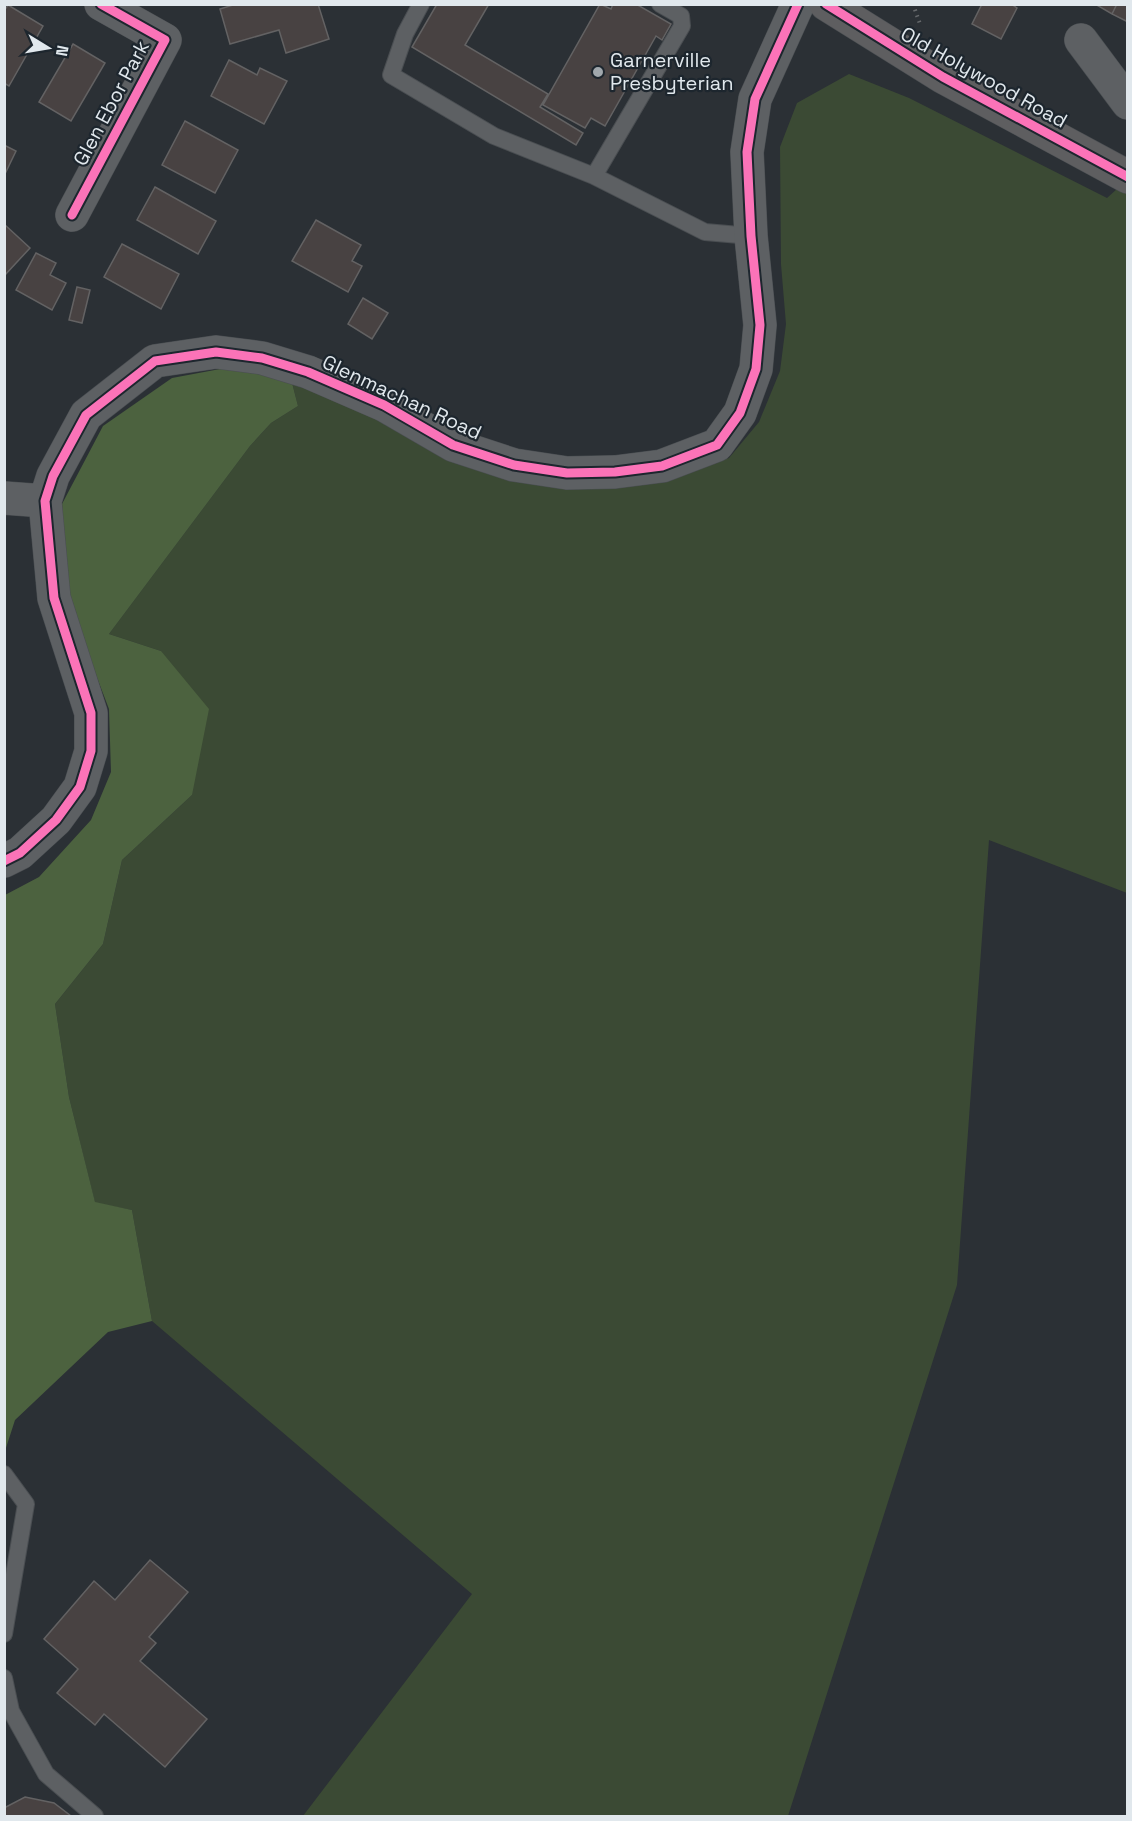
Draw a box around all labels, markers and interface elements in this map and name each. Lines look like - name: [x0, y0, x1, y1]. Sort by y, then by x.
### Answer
- north arrow: [18, 18, 78, 78]
- street label: Old Holywood Road: [896, 20, 1072, 134]
- street label: Glen Ebor Park: [67, 36, 155, 170]
- text: N: [51, 43, 74, 58]
- place label: Garnerville Presbyterian: [610, 47, 734, 96]
- marker: Garnerville Presbyterian: [591, 65, 605, 79]
- street label: Glenmachan Road: [318, 349, 486, 445]

